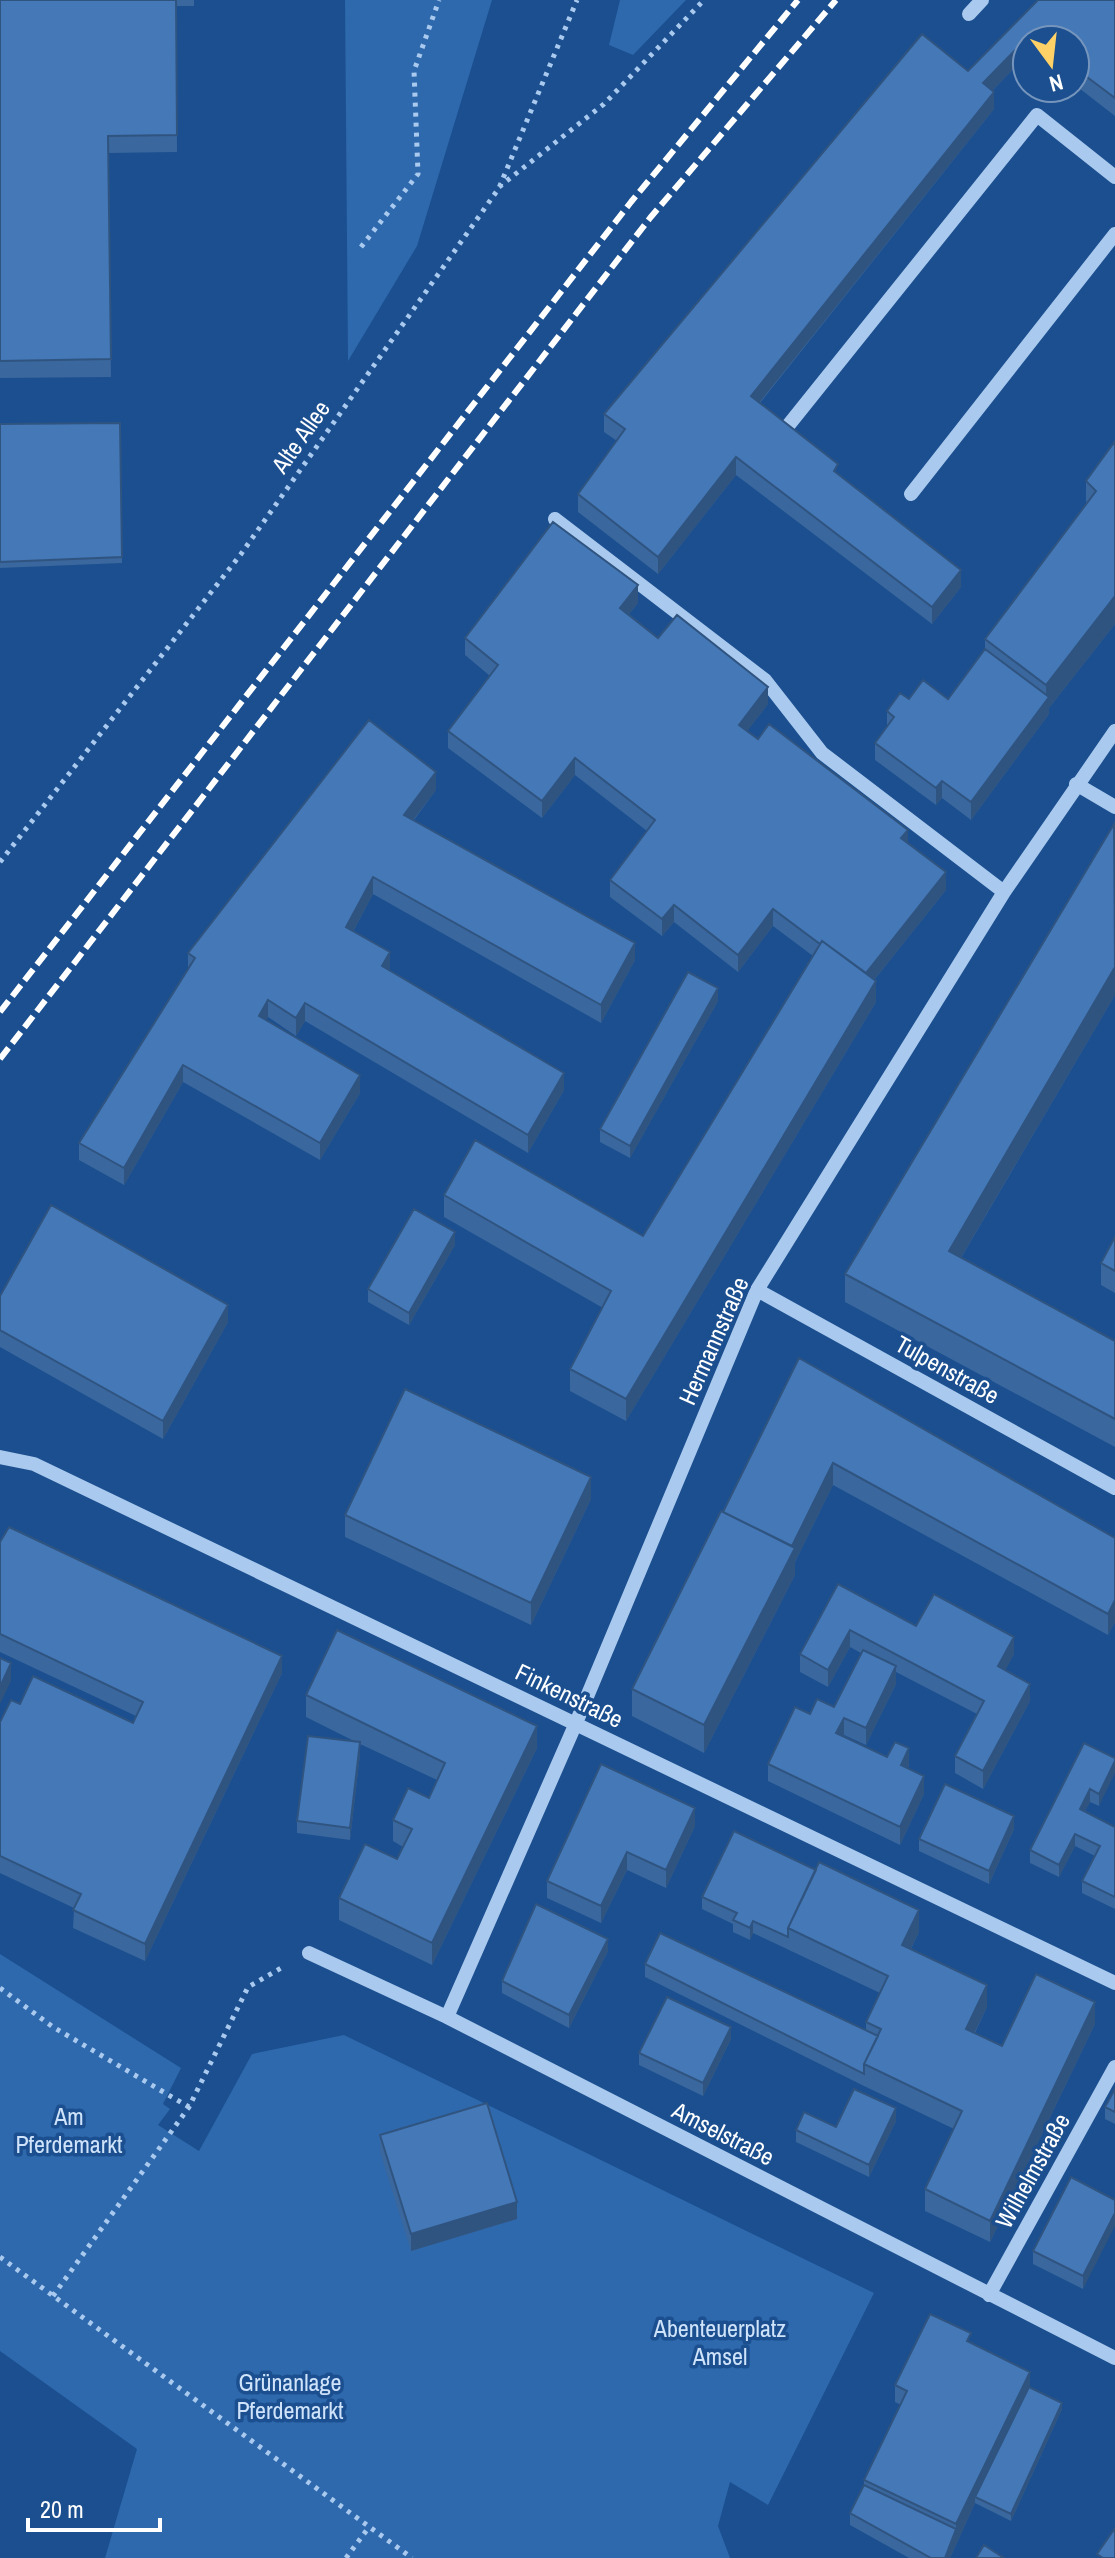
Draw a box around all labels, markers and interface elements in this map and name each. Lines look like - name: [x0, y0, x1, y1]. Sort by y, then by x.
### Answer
- north arrow: [1011, 24, 1091, 104]
- text: N: [1046, 67, 1066, 99]
- street label: Alte Allee: [263, 394, 337, 480]
- street label: Hermannstraße: [671, 1272, 756, 1410]
- street label: Tulpenstraße: [890, 1327, 1005, 1411]
- street label: Finkenstraße: [510, 1655, 629, 1735]
- street label: Amselstraße: [666, 2093, 780, 2172]
- park label: Am Pferdemarkt: [15, 2100, 123, 2160]
- street label: Wilhelmstraße: [987, 2107, 1077, 2234]
- park label: Abenteuerplatz Amsel: [653, 2312, 786, 2372]
- park label: Grünanlage Pferdemarkt: [236, 2366, 344, 2426]
- scale bar: [28, 2482, 160, 2532]
- text: 20 m: [40, 2493, 84, 2525]

